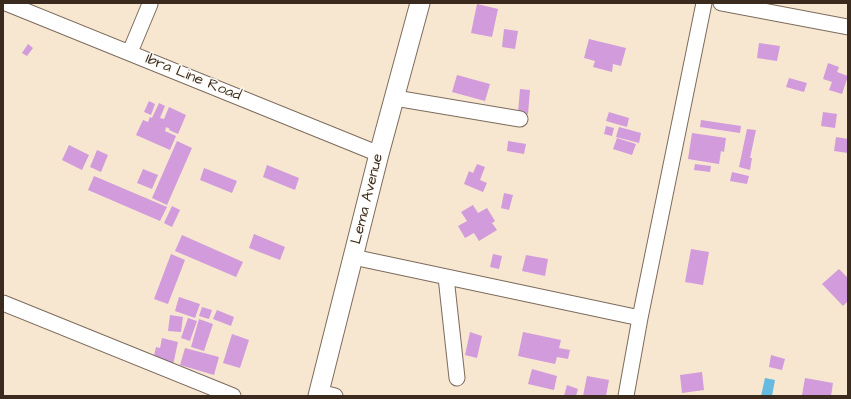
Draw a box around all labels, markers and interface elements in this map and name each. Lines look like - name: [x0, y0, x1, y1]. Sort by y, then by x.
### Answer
- street label: Ibra Line Road: [143, 51, 243, 105]
- street label: Lema Avenue: [348, 152, 388, 246]

